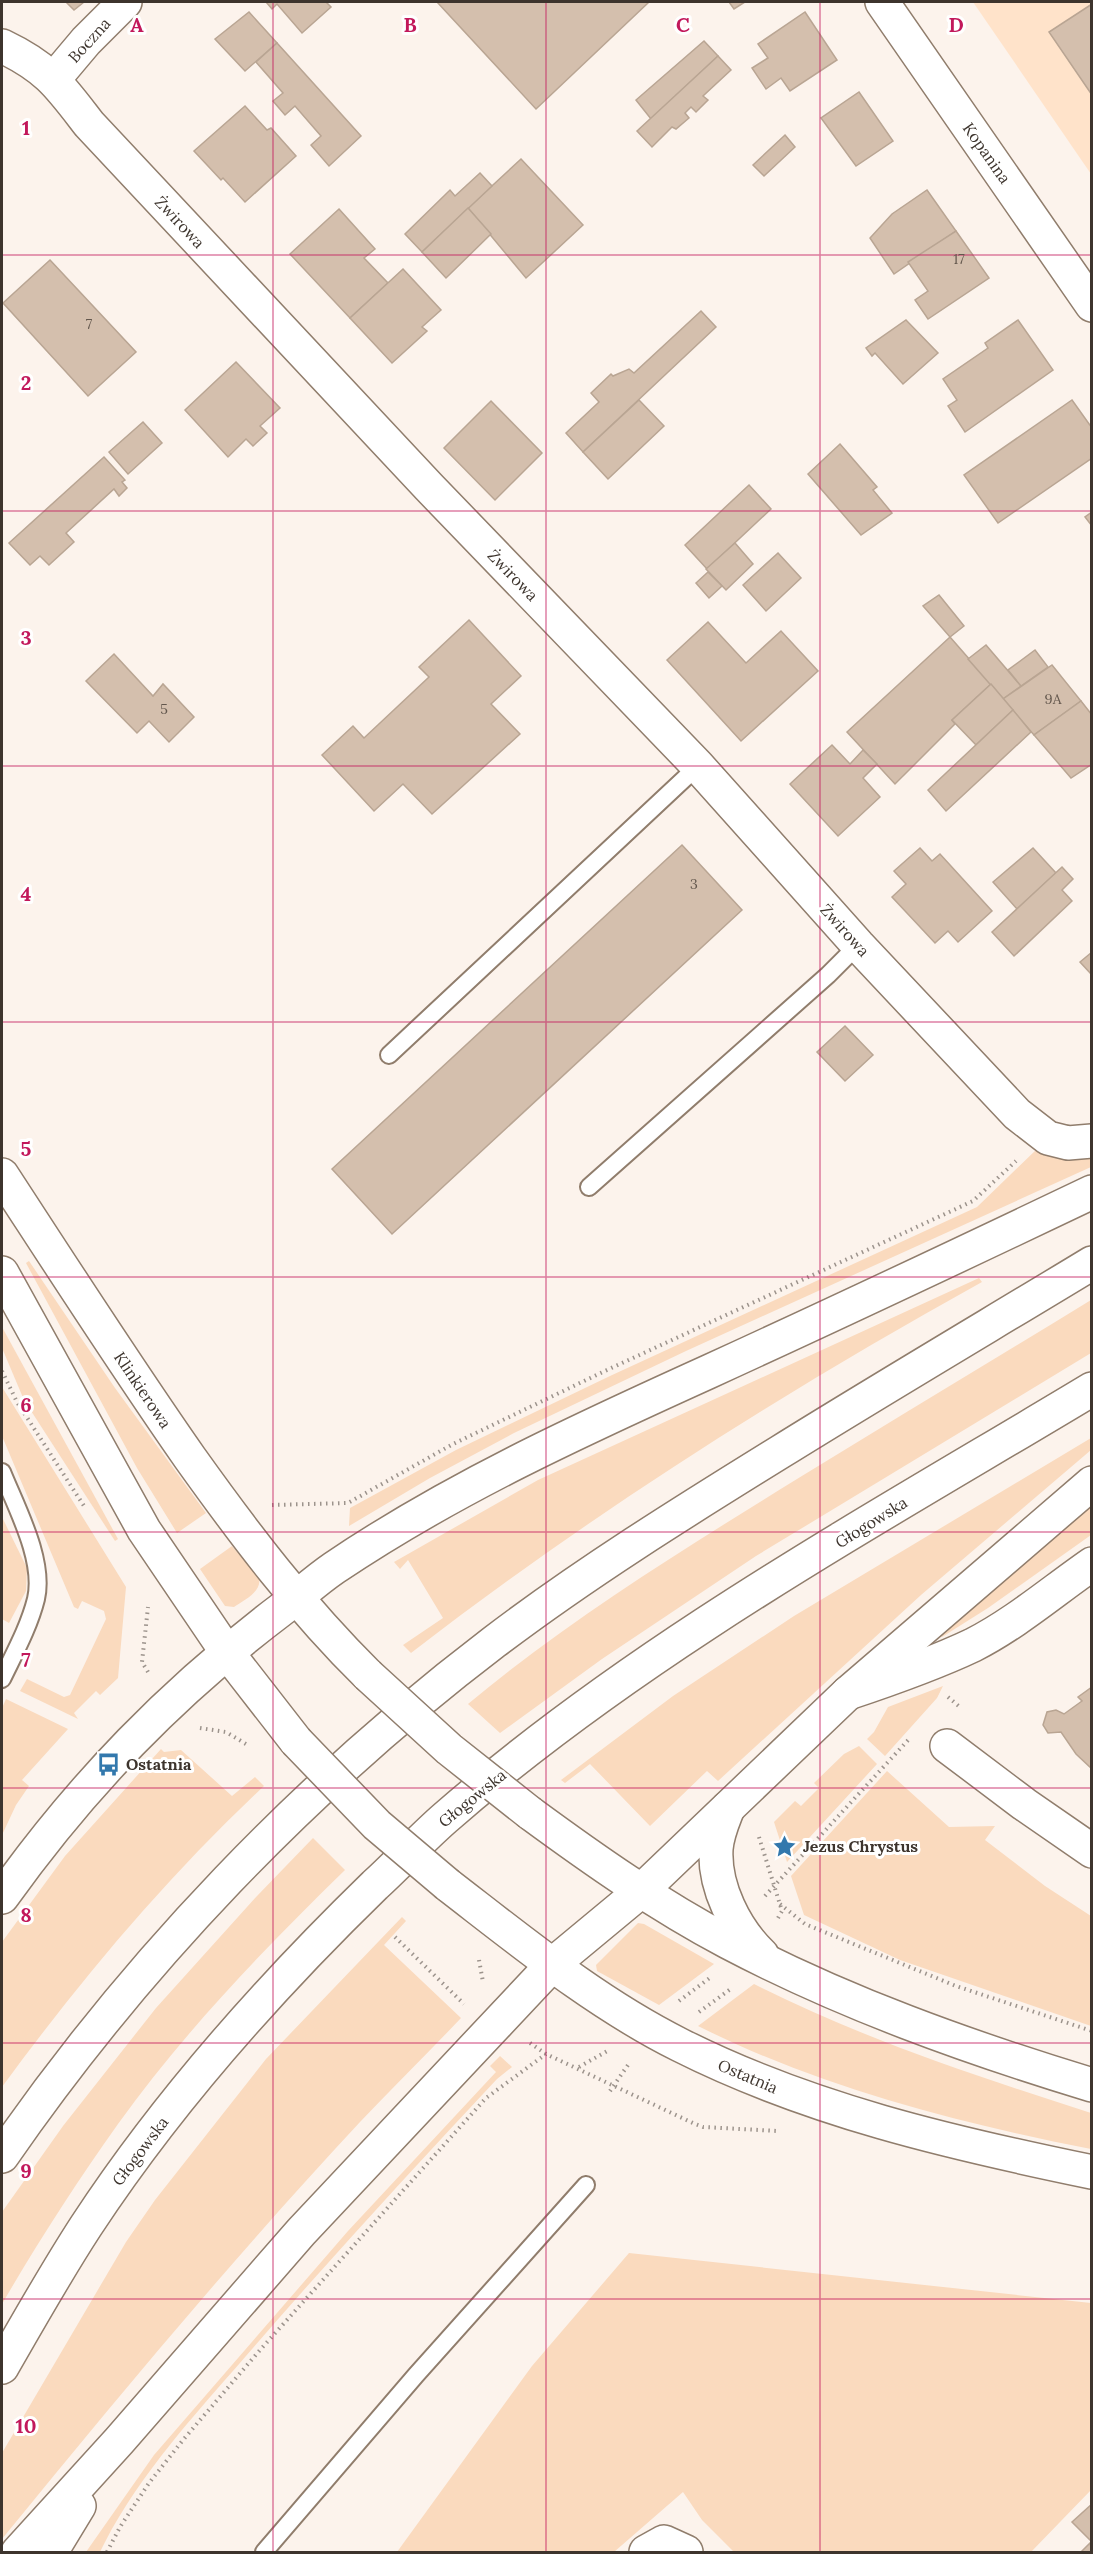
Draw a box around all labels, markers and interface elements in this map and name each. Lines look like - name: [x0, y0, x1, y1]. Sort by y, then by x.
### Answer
- text: A: [130, 12, 144, 37]
- text: B: [403, 12, 417, 37]
- text: C: [676, 12, 690, 37]
- text: D: [948, 12, 964, 37]
- street label: Boczna: [64, 13, 114, 67]
- text: 1: [22, 115, 30, 140]
- street label: Kopanina: [959, 119, 1015, 187]
- street label: Żwirowa: [151, 192, 209, 252]
- house number: 17: [953, 250, 965, 268]
- house number: 7: [86, 315, 93, 333]
- text: 2: [21, 370, 31, 395]
- street label: Żwirowa: [484, 545, 542, 605]
- text: 3: [20, 625, 32, 650]
- house number: 9A: [1045, 690, 1062, 708]
- house number: 5: [160, 700, 168, 718]
- house number: 3: [690, 875, 698, 893]
- text: 4: [21, 881, 32, 906]
- street label: Żwirowa: [816, 900, 874, 960]
- text: 5: [21, 1136, 32, 1161]
- street label: Klinkierowa: [110, 1348, 176, 1432]
- text: 6: [20, 1392, 32, 1417]
- street label: Głogowska: [831, 1492, 911, 1552]
- text: 7: [21, 1647, 31, 1672]
- bus stop icon: Ostatnia: [95, 1751, 121, 1777]
- place label: Ostatnia: [126, 1754, 192, 1774]
- street label: Głogowska: [434, 1765, 510, 1831]
- place icon: Jezus Chrystus: [772, 1833, 798, 1859]
- place label: Jezus Chrystus: [803, 1836, 918, 1856]
- text: 8: [20, 1902, 32, 1927]
- street label: Ostatnia: [715, 2054, 781, 2098]
- street label: Głogowska: [108, 2112, 172, 2190]
- text: 9: [20, 2158, 32, 2183]
- text: 10: [16, 2413, 36, 2438]

